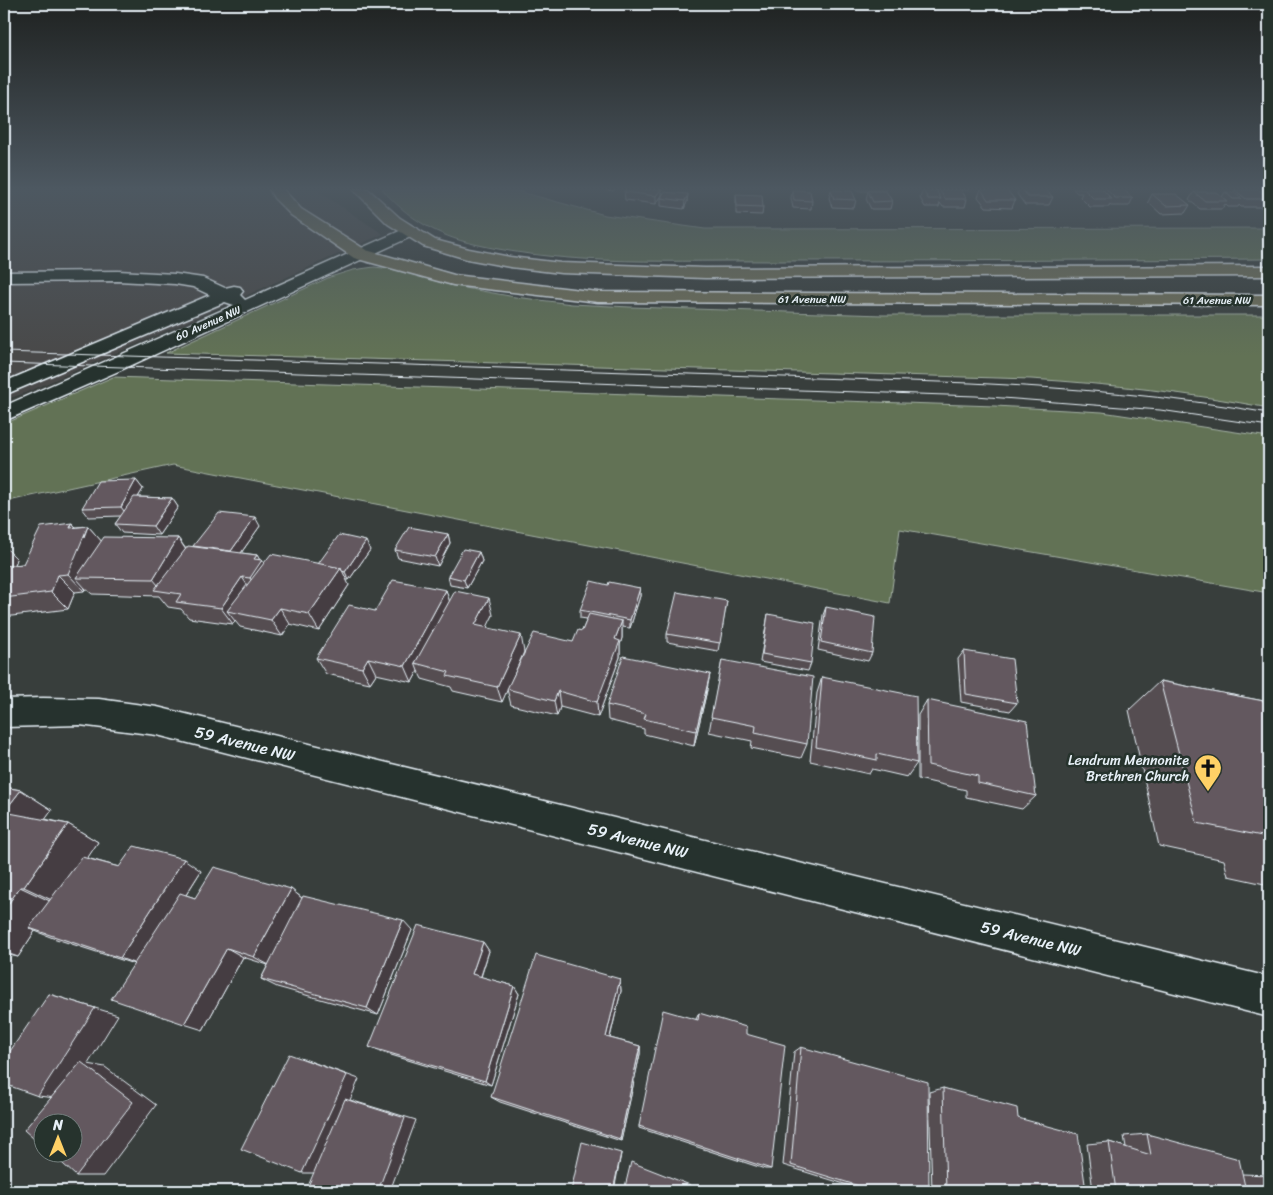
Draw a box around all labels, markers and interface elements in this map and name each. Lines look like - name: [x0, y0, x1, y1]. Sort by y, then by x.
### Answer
- street label: 61 Avenue NW: [778, 290, 846, 309]
- street label: 61 Avenue NW: [1183, 291, 1251, 310]
- street label: 60 Avenue NW: [172, 300, 245, 346]
- street label: 59 Avenue NW: [192, 717, 299, 770]
- place label: Lendrum Mennonite Brethren Church: [1068, 748, 1189, 789]
- church icon: Lendrum Mennonite Brethren Church: [1193, 753, 1223, 792]
- street label: 59 Avenue NW: [585, 814, 692, 867]
- street label: 59 Avenue NW: [978, 912, 1085, 965]
- north arrow: [32, 1112, 82, 1162]
- text: N: [52, 1113, 63, 1138]

